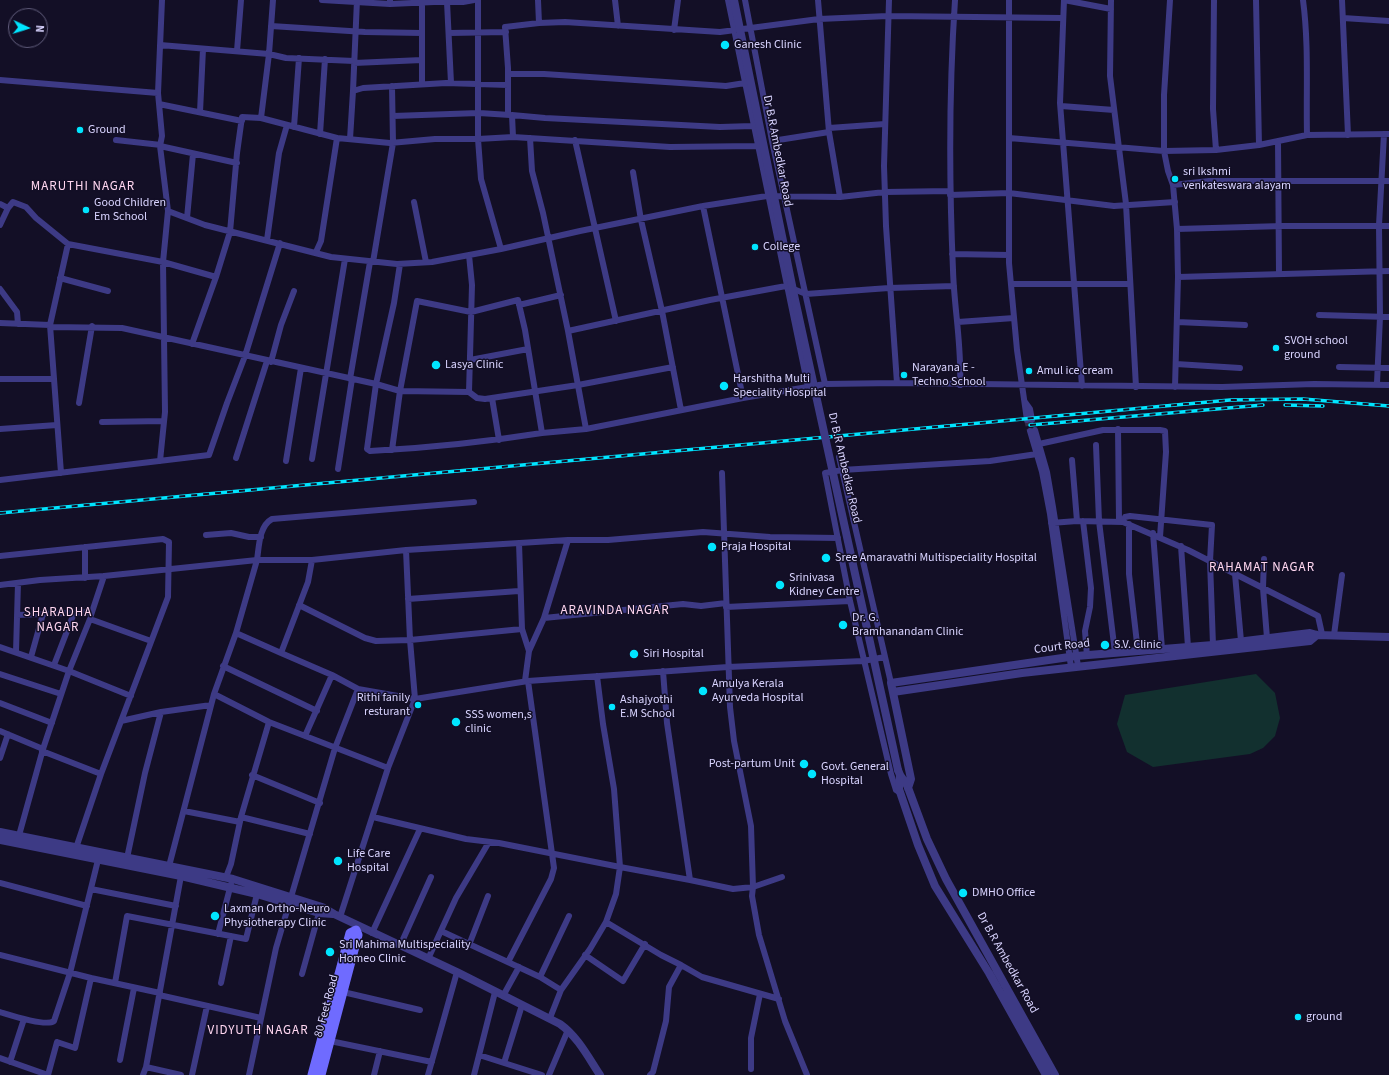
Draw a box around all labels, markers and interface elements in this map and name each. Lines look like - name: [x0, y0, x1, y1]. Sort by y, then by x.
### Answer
- north arrow: [8, 8, 48, 48]
- text: N: [32, 25, 47, 33]
- place label: Ganesh Clinic: [734, 38, 802, 52]
- marker: Ganesh Clinic: [719, 39, 731, 51]
- street label: Dr B.R Ambedkar Road: [759, 94, 795, 208]
- place label: Ground: [88, 123, 126, 137]
- marker: Ground: [75, 125, 85, 135]
- place label: sri lkshmi venkateswara alayam: [1183, 165, 1291, 193]
- marker: sri lkshmi venkateswara alayam: [1170, 174, 1180, 184]
- district label: MARUTHI NAGAR: [31, 179, 135, 195]
- place label: Good Children Em School: [94, 196, 166, 224]
- marker: Good Children Em School: [81, 205, 91, 215]
- place label: College: [763, 240, 800, 254]
- marker: College: [750, 242, 760, 252]
- place label: SVOH school ground: [1284, 334, 1348, 362]
- marker: SVOH school ground: [1271, 343, 1281, 353]
- place label: Lasya Clinic: [445, 358, 504, 372]
- marker: Lasya Clinic: [430, 359, 442, 371]
- place label: Narayana E - Techno School: [912, 361, 986, 389]
- place label: Amul ice cream: [1037, 364, 1113, 378]
- marker: Amul ice cream: [1024, 366, 1034, 376]
- marker: Narayana E - Techno School: [899, 370, 909, 380]
- place label: Harshitha Multi Speciality Hospital: [733, 372, 826, 400]
- marker: Harshitha Multi Speciality Hospital: [718, 380, 730, 392]
- street label: Dr B.R Ambedkar Road: [824, 411, 864, 525]
- place label: Praja Hospital: [721, 540, 791, 554]
- marker: Praja Hospital: [706, 541, 718, 553]
- place label: Sree Amaravathi Multispeciality Hospital: [835, 551, 1037, 565]
- marker: Sree Amaravathi Multispeciality Hospital: [820, 552, 832, 564]
- district label: RAHAMAT NAGAR: [1209, 560, 1315, 576]
- place label: Srinivasa Kidney Centre: [789, 571, 860, 599]
- marker: Srinivasa Kidney Centre: [774, 579, 786, 591]
- district label: ARAVINDA NAGAR: [560, 603, 670, 619]
- district label: SHARADHA NAGAR: [24, 605, 92, 636]
- place label: Dr. G. Bramhanandam Clinic: [852, 611, 964, 639]
- marker: Dr. G. Bramhanandam Clinic: [837, 619, 849, 631]
- street label: Court Road: [1033, 636, 1091, 658]
- place label: S.V. Clinic: [1114, 638, 1161, 652]
- marker: S.V. Clinic: [1099, 639, 1111, 651]
- place label: Siri Hospital: [643, 647, 704, 661]
- marker: Siri Hospital: [628, 648, 640, 660]
- place label: Amulya Kerala Ayurveda Hospital: [712, 677, 803, 705]
- marker: Amulya Kerala Ayurveda Hospital: [697, 685, 709, 697]
- place label: Rithi fanily resturant: [357, 691, 410, 719]
- place label: Ashajyothi E.M School: [620, 693, 675, 721]
- marker: Rithi fanily resturant: [413, 700, 423, 710]
- marker: Ashajyothi E.M School: [607, 702, 617, 712]
- place label: SSS women,s clinic: [465, 708, 532, 736]
- marker: SSS women,s clinic: [450, 716, 462, 728]
- place label: Post-partum Unit: [709, 757, 795, 771]
- marker: Post-partum Unit: [798, 758, 810, 770]
- place label: Govt. General Hospital: [821, 760, 889, 788]
- marker: Govt. General Hospital: [806, 768, 818, 780]
- place label: Life Care Hospital: [347, 847, 390, 875]
- marker: Life Care Hospital: [332, 855, 344, 867]
- place label: DMHO Office: [972, 886, 1035, 900]
- marker: DMHO Office: [957, 887, 969, 899]
- place label: Laxman Ortho-Neuro Physiotherapy Clinic: [224, 902, 330, 930]
- marker: Laxman Ortho-Neuro Physiotherapy Clinic: [209, 910, 221, 922]
- street label: Dr B.R Ambedkar Road: [973, 910, 1041, 1016]
- place label: Sri Mahima Multispeciality Homeo Clinic: [339, 938, 471, 966]
- marker: Sri Mahima Multispeciality Homeo Clinic: [324, 946, 336, 958]
- street label: 80 Feet Road: [312, 973, 342, 1039]
- place label: ground: [1306, 1010, 1342, 1024]
- marker: ground: [1293, 1012, 1303, 1022]
- district label: VIDYUTH NAGAR: [207, 1023, 309, 1039]

